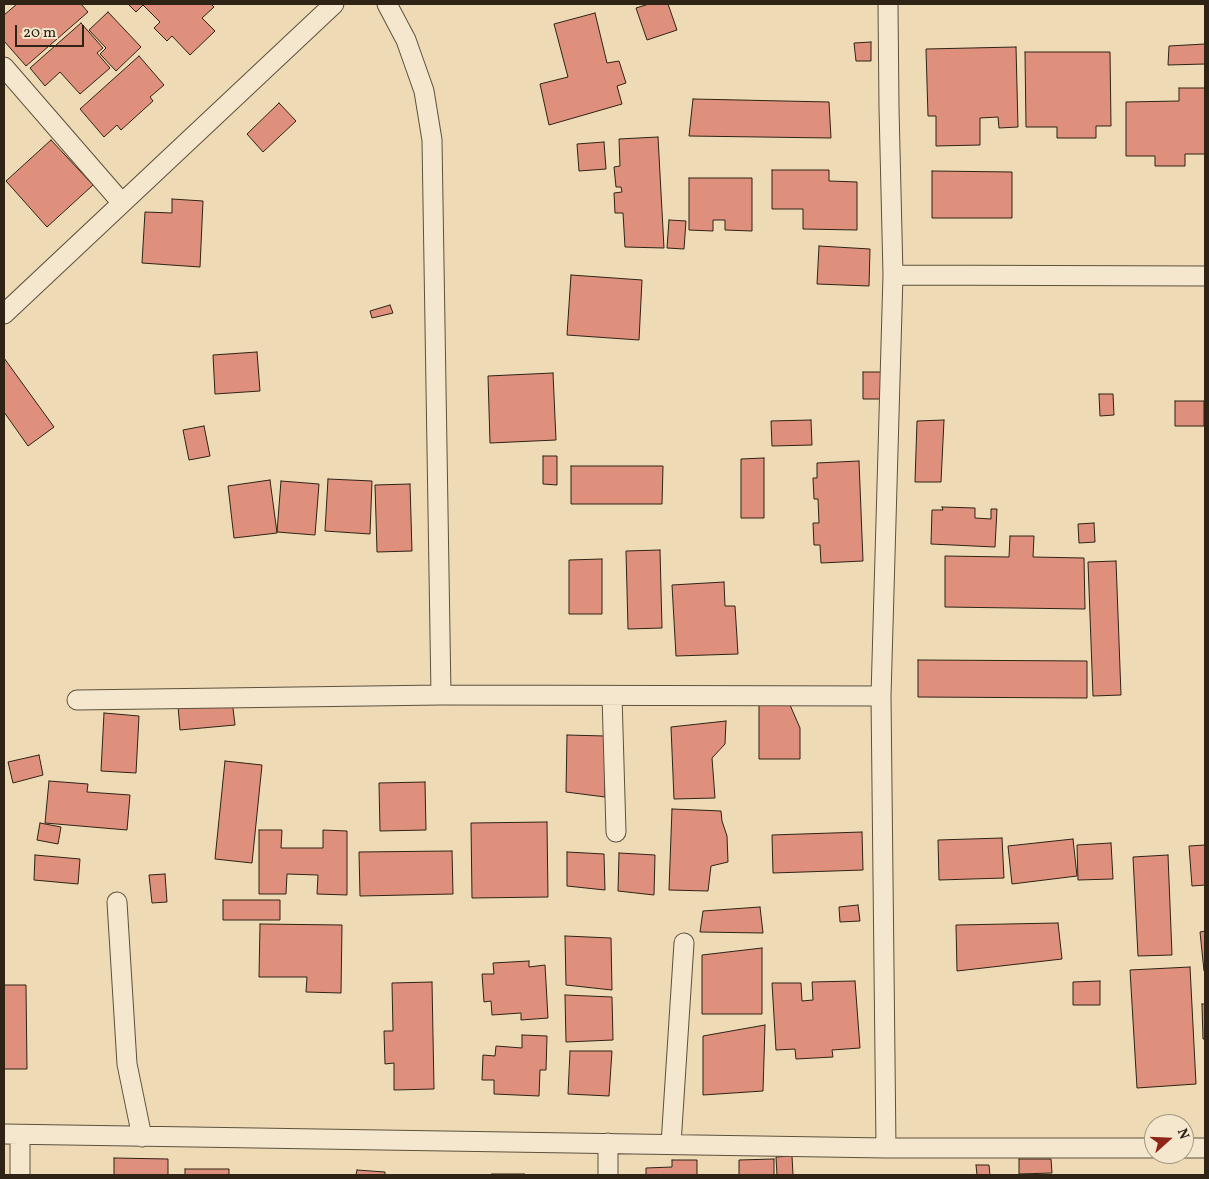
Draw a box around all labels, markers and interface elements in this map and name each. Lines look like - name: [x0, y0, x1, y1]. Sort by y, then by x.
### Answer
- scale bar: [18, 15, 86, 47]
- text: 20 m: [23, 23, 56, 44]
- north arrow: [1144, 1114, 1194, 1164]
- text: N: [1172, 1126, 1193, 1142]

